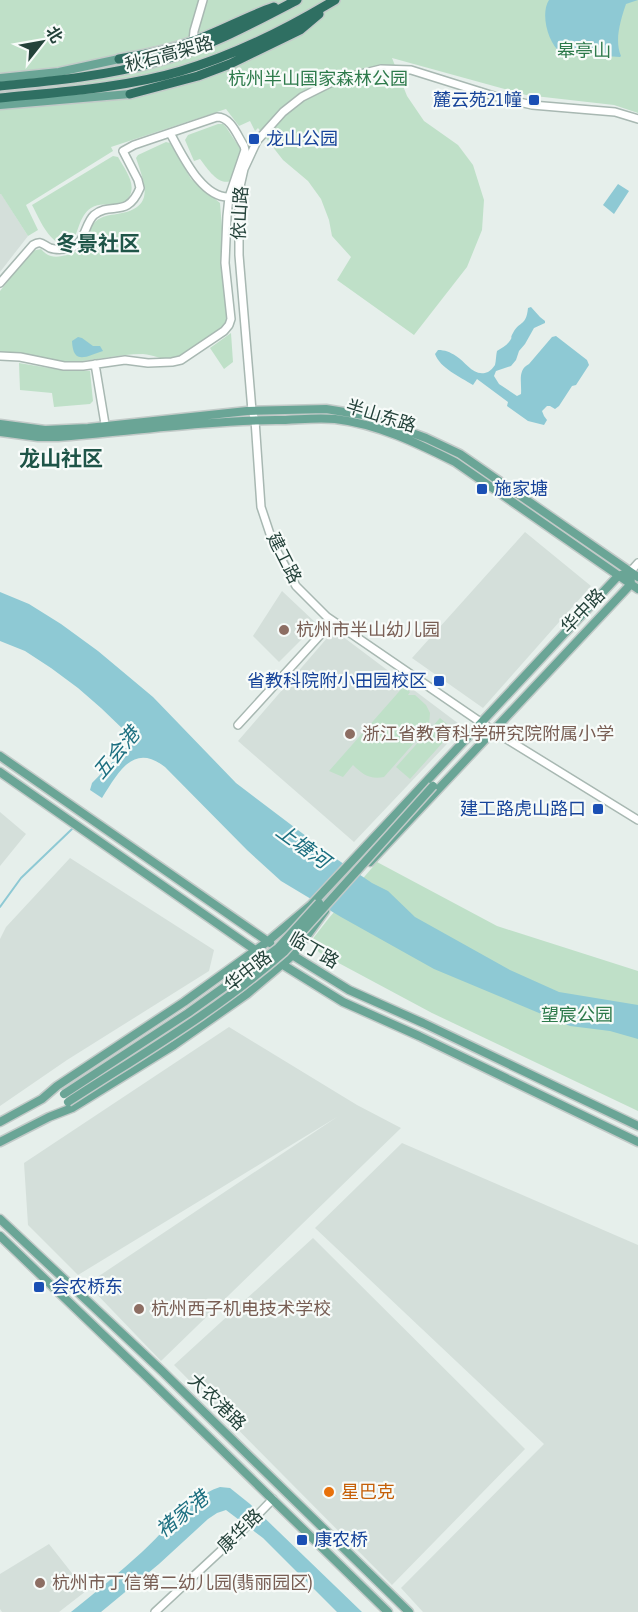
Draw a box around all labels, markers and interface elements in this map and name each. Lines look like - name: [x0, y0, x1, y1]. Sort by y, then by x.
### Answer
- north arrow: [12, 12, 72, 72]
- text: 北: [43, 23, 67, 46]
- street label: 秋石高架路: [123, 32, 215, 75]
- park label: 皋亭山: [557, 40, 611, 61]
- park label: 杭州半山国家森林公园: [228, 68, 408, 89]
- place label: 麓云苑21幢: [433, 89, 522, 110]
- marker: 麓云苑21幢: [527, 93, 541, 107]
- place label: 龙山公园: [266, 128, 338, 149]
- marker: 龙山公园: [247, 132, 261, 146]
- street label: 依山路: [228, 185, 251, 240]
- district label: 冬景社区: [56, 231, 140, 255]
- street label: 半山东路: [344, 395, 419, 436]
- district label: 龙山社区: [19, 446, 103, 470]
- place label: 施家塘: [494, 478, 548, 499]
- marker: 施家塘: [475, 482, 489, 496]
- street label: 建工路: [263, 529, 306, 587]
- street label: 华中路: [556, 584, 609, 637]
- place label: 杭州市半山幼儿园: [296, 619, 440, 640]
- marker: 杭州市半山幼儿园: [277, 623, 291, 637]
- place label: 省教科院附小田园校区: [247, 670, 427, 691]
- marker: 省教科院附小田园校区: [432, 674, 446, 688]
- water label: 五会港: [88, 720, 146, 783]
- place label: 浙江省教育科学研究院附属小学: [362, 723, 614, 744]
- marker: 浙江省教育科学研究院附属小学: [343, 727, 357, 741]
- place label: 建工路虎山路口: [460, 798, 586, 819]
- marker: 建工路虎山路口: [591, 802, 605, 816]
- water label: 上塘河: [272, 819, 338, 875]
- street label: 临丁路: [286, 927, 343, 972]
- street label: 华中路: [220, 946, 275, 996]
- park label: 望宸公园: [541, 1004, 613, 1025]
- place label: 会农桥东: [51, 1276, 123, 1297]
- marker: 会农桥东: [32, 1280, 46, 1294]
- place label: 杭州西子机电技术学校: [151, 1298, 331, 1319]
- marker: 杭州西子机电技术学校: [132, 1302, 146, 1316]
- street label: 大农港路: [184, 1369, 251, 1434]
- place label: 星巴克: [341, 1481, 395, 1502]
- water label: 褚家港: [151, 1484, 215, 1541]
- marker: 星巴克: [322, 1485, 336, 1499]
- street label: 康华路: [213, 1504, 266, 1557]
- place label: 康农桥: [314, 1529, 368, 1550]
- marker: 康农桥: [295, 1533, 309, 1547]
- place label: 杭州市丁信第二幼儿园(翡丽园区): [52, 1572, 313, 1593]
- marker: 杭州市丁信第二幼儿园(翡丽园区): [33, 1576, 47, 1590]

